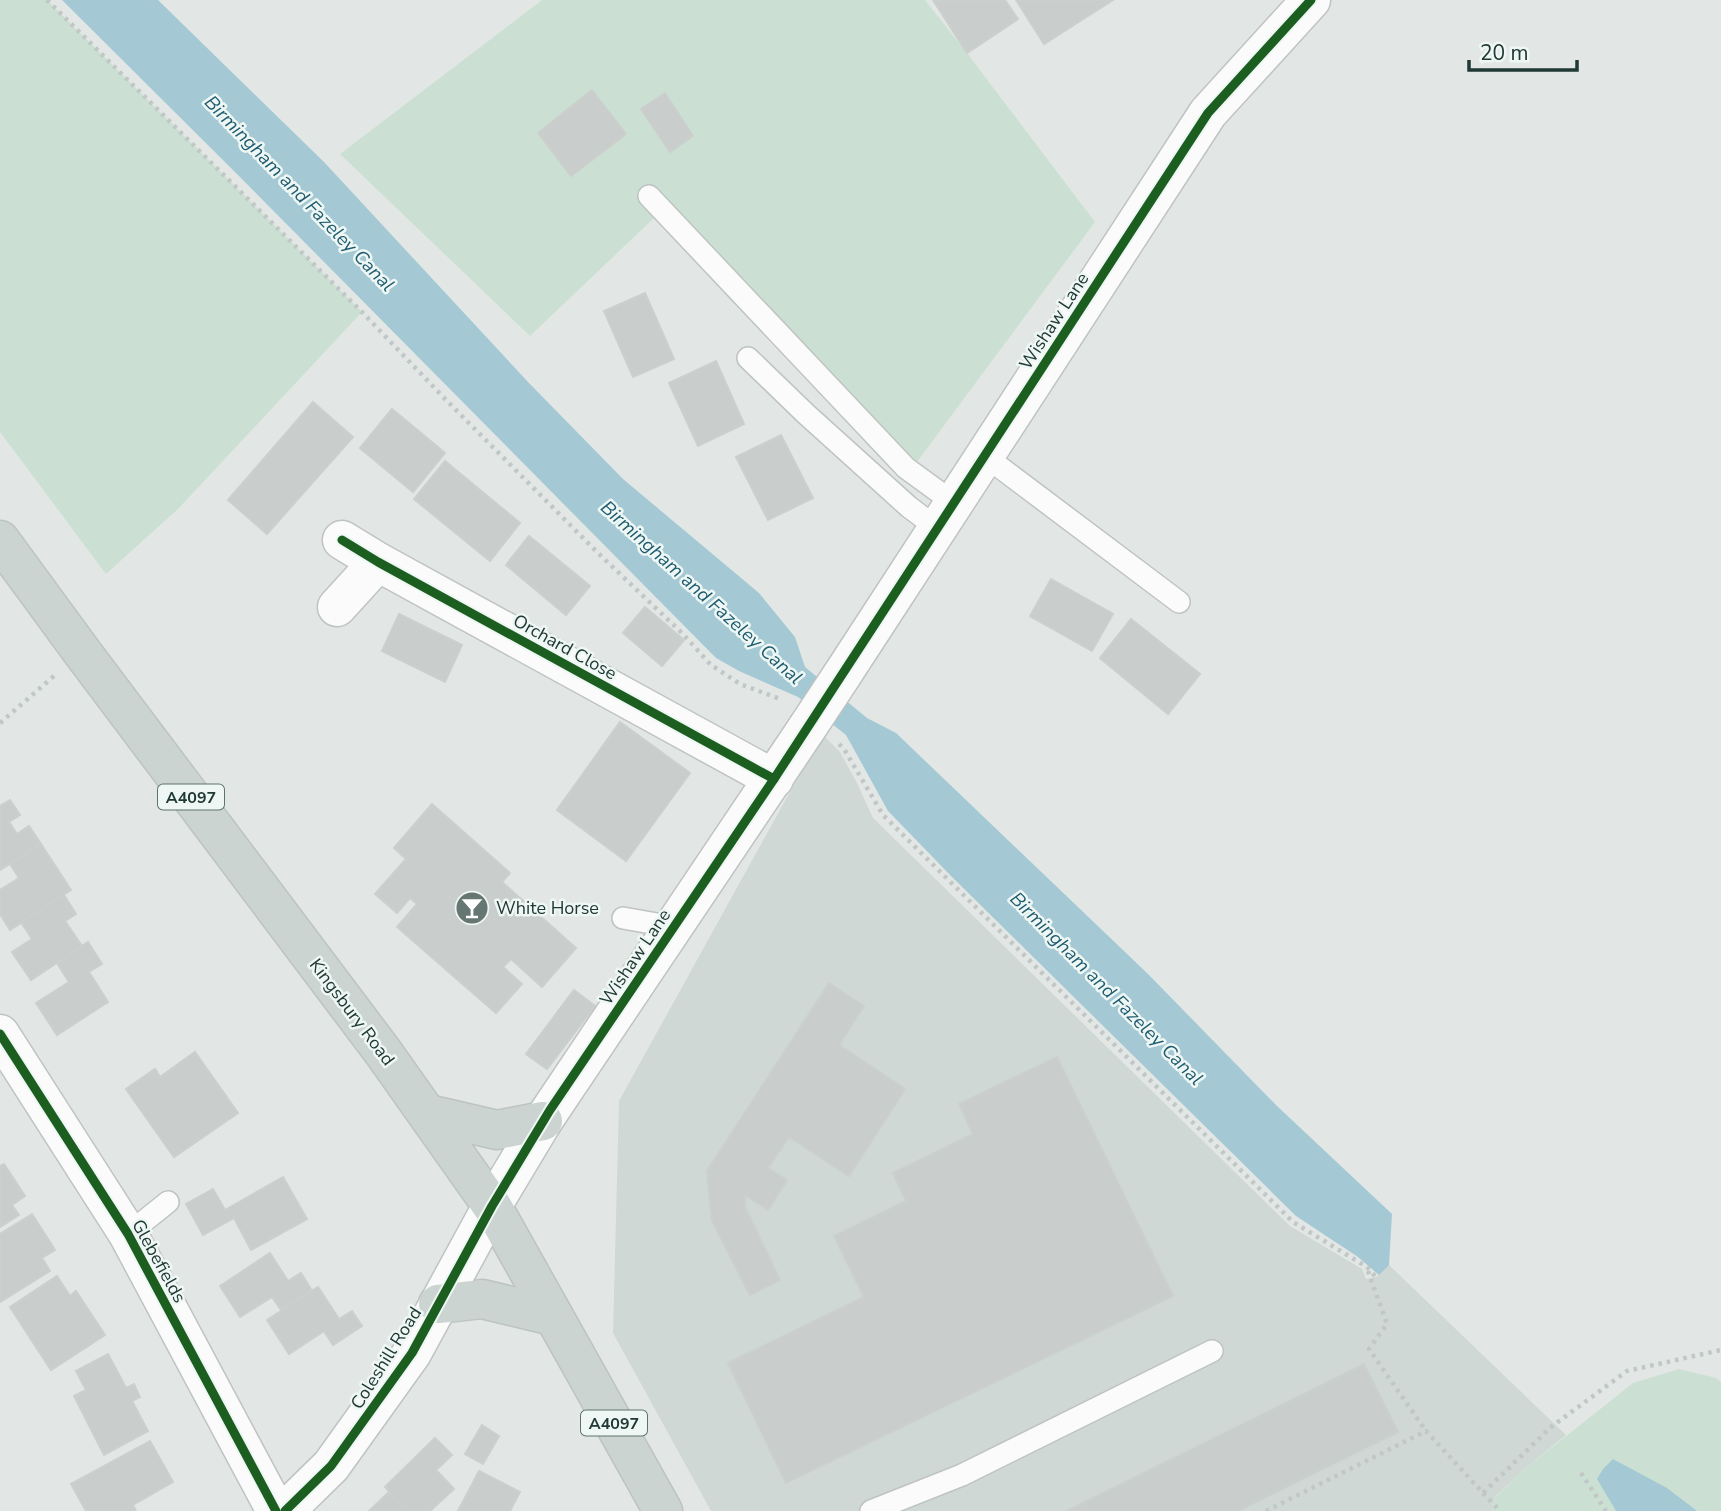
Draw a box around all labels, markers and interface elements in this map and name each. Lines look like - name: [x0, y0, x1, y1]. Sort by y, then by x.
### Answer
- scale bar: [1469, 28, 1578, 72]
- text: 20 m: [1480, 39, 1529, 67]
- water label: Birmingham and Fazeley Canal: [198, 90, 400, 297]
- street label: Wishaw Lane: [1014, 268, 1094, 374]
- water label: Birmingham and Fazeley Canal: [595, 495, 808, 691]
- street label: Orchard Close: [509, 609, 621, 685]
- road number: A4097: [158, 784, 224, 810]
- water label: Birmingham and Fazeley Canal: [1004, 886, 1209, 1091]
- bar icon: White Horse: [453, 889, 491, 927]
- place label: White Horse: [496, 896, 599, 920]
- street label: Wishaw Lane: [594, 904, 676, 1010]
- street label: Kingsbury Road: [304, 954, 400, 1070]
- street label: Glebefields: [126, 1215, 192, 1307]
- street label: Coleshill Road: [345, 1302, 427, 1414]
- road number: A4097: [581, 1410, 647, 1436]

